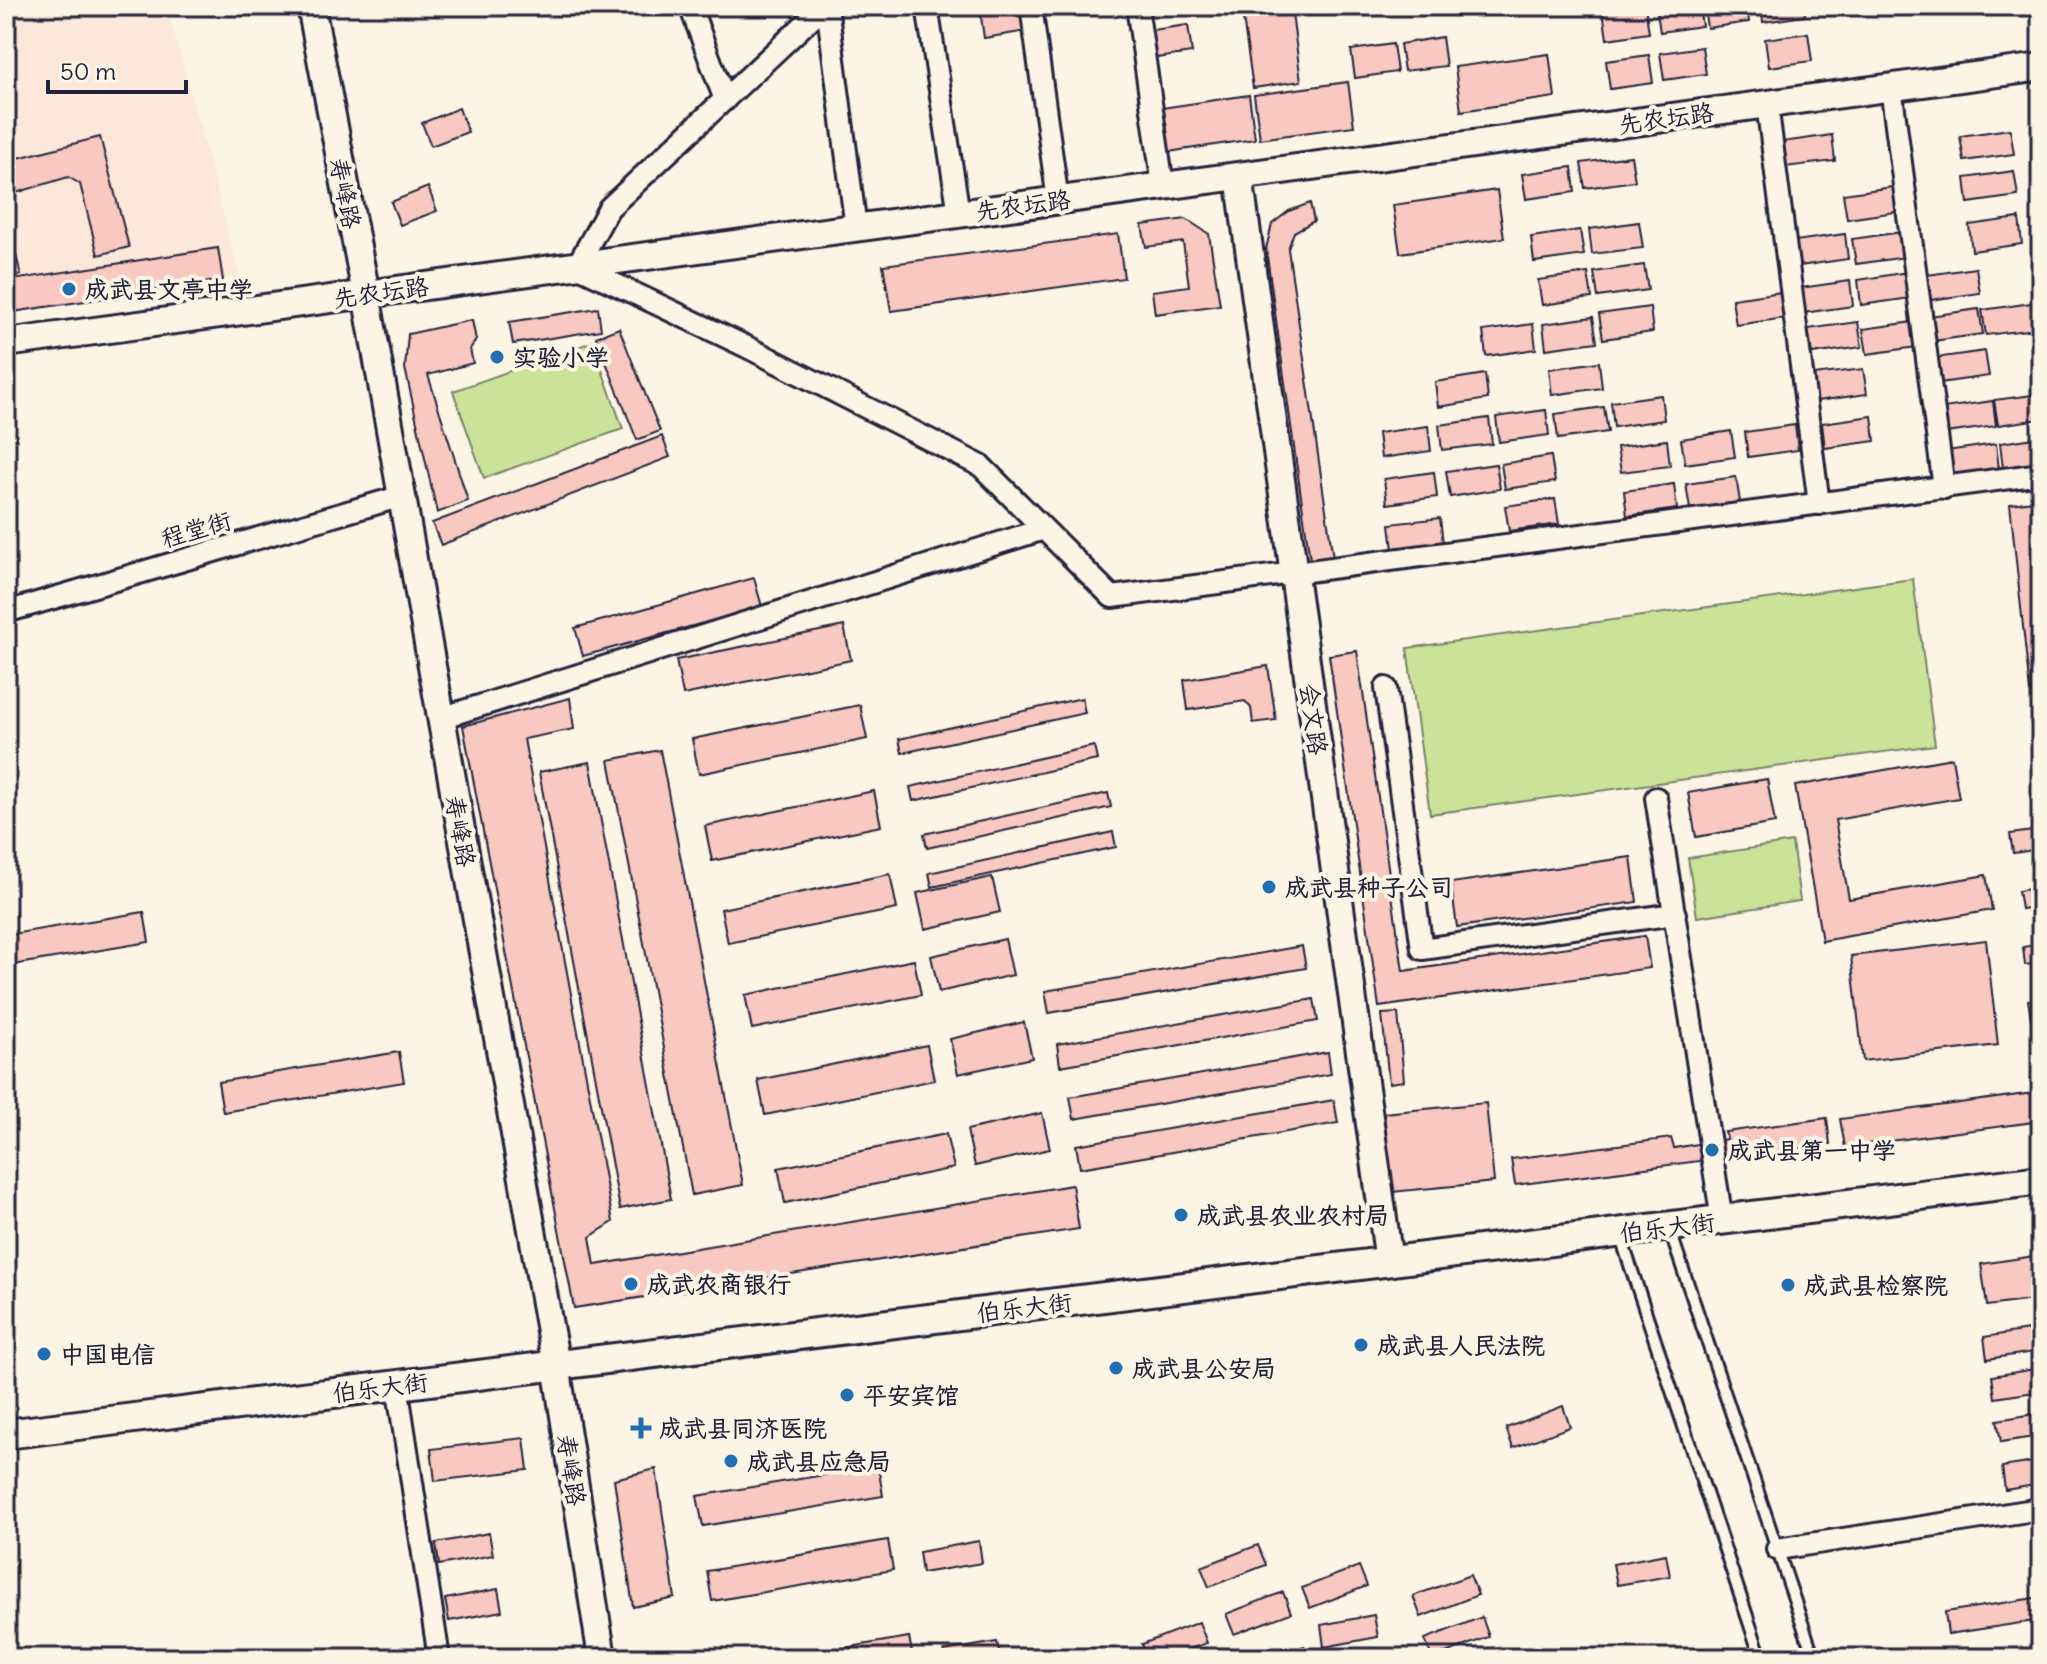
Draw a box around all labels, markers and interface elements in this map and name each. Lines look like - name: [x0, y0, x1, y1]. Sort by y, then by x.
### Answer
- scale bar: [48, 44, 186, 94]
- text: 50 m: [60, 56, 116, 86]
- street label: 先农坛路: [1616, 96, 1716, 140]
- street label: 寿峰路: [324, 155, 368, 231]
- street label: 先农坛路: [973, 183, 1073, 227]
- street label: 先农坛路: [331, 270, 431, 314]
- place label: 成武县文亭中学: [85, 274, 253, 304]
- marker: 成武县文亭中学: [60, 280, 78, 298]
- place label: 实验小学: [513, 342, 609, 372]
- marker: 实验小学: [488, 348, 506, 366]
- street label: 程堂街: [157, 505, 235, 553]
- street label: 会文路: [1294, 681, 1334, 757]
- street label: 寿峰路: [440, 793, 482, 869]
- place label: 成武县种子公司: [1285, 872, 1453, 902]
- marker: 成武县种子公司: [1260, 878, 1278, 896]
- place label: 成武县第一中学: [1728, 1135, 1896, 1165]
- marker: 成武县第一中学: [1703, 1141, 1721, 1159]
- place label: 成武县农业农村局: [1197, 1200, 1389, 1230]
- marker: 成武县农业农村局: [1172, 1206, 1190, 1224]
- street label: 伯乐大街: [1618, 1206, 1716, 1248]
- place label: 成武农商银行: [647, 1269, 791, 1299]
- place label: 成武县检察院: [1804, 1270, 1948, 1300]
- marker: 成武农商银行: [622, 1275, 640, 1293]
- marker: 成武县检察院: [1779, 1276, 1797, 1294]
- street label: 伯乐大街: [975, 1286, 1073, 1328]
- place label: 成武县人民法院: [1377, 1330, 1545, 1360]
- marker: 成武县人民法院: [1352, 1336, 1370, 1354]
- place label: 中国电信: [60, 1339, 156, 1369]
- marker: 中国电信: [35, 1345, 53, 1363]
- place label: 成武县公安局: [1132, 1353, 1276, 1383]
- marker: 成武县公安局: [1107, 1359, 1125, 1377]
- street label: 伯乐大街: [331, 1366, 429, 1408]
- place label: 平安宾馆: [863, 1380, 959, 1410]
- marker: 平安宾馆: [838, 1386, 856, 1404]
- place label: 成武县同济医院: [659, 1413, 827, 1443]
- marker: 成武县同济医院: [630, 1417, 652, 1439]
- street label: 寿峰路: [552, 1432, 592, 1508]
- place label: 成武县应急局: [747, 1446, 891, 1476]
- marker: 成武县应急局: [722, 1452, 740, 1470]

